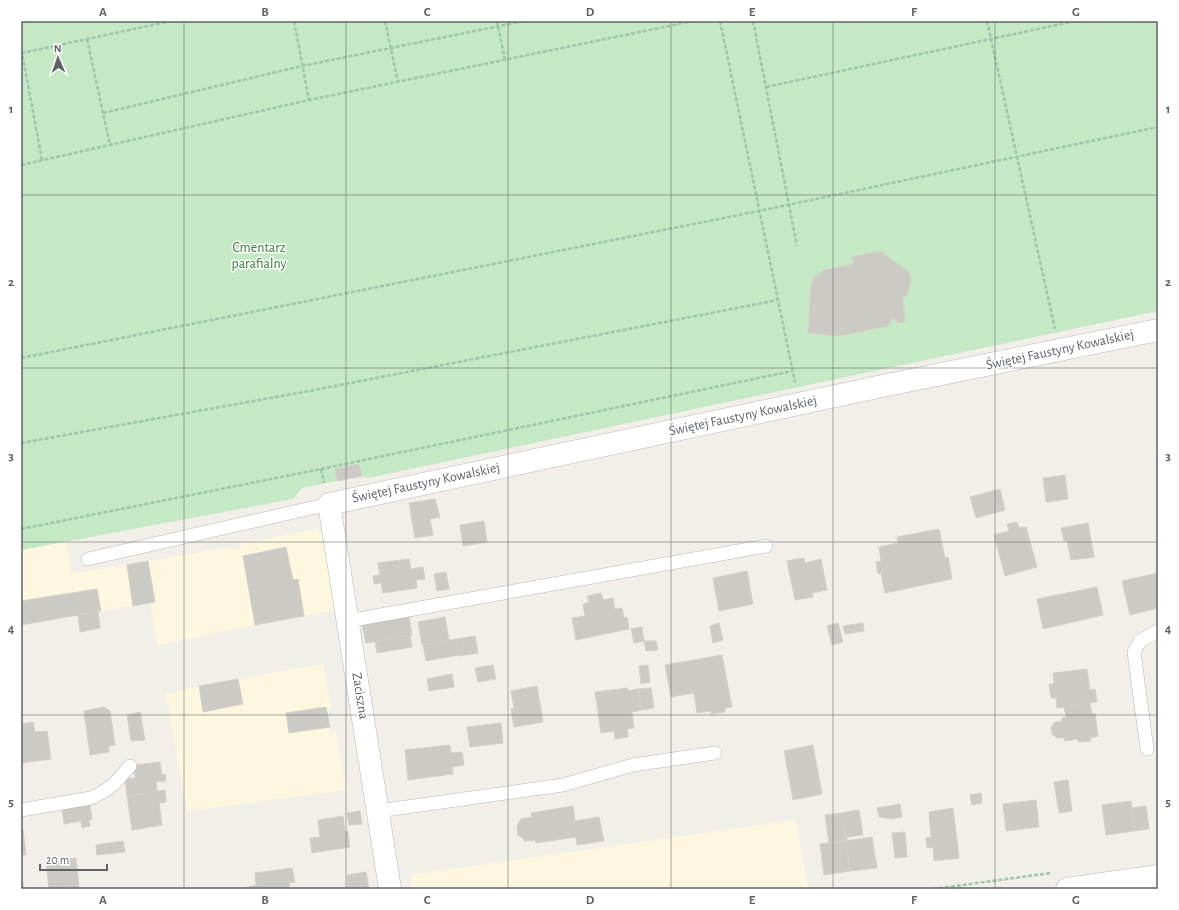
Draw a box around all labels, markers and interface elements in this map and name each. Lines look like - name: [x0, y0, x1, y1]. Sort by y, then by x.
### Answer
- text: A: [99, 6, 107, 19]
- text: B: [261, 6, 269, 19]
- text: C: [424, 6, 431, 19]
- text: D: [586, 6, 595, 19]
- text: E: [749, 6, 756, 19]
- text: F: [911, 6, 918, 19]
- text: G: [1072, 6, 1080, 19]
- north arrow: [38, 38, 78, 78]
- text: N: [54, 43, 62, 54]
- text: 1: [9, 103, 13, 116]
- text: 1: [1166, 103, 1170, 116]
- park label: Cmentarz parafialny: [232, 241, 286, 271]
- text: 2: [8, 276, 14, 289]
- text: 2: [1165, 276, 1171, 289]
- street label: Świętej Faustyny Kowalskiej: [984, 325, 1135, 373]
- street label: Świętej Faustyny Kowalskiej: [667, 391, 818, 439]
- text: 3: [8, 450, 14, 463]
- text: 3: [1165, 450, 1171, 463]
- street label: Świętej Faustyny Kowalskiej: [350, 458, 501, 506]
- text: 4: [8, 623, 15, 636]
- text: 4: [1165, 623, 1172, 636]
- street label: Zaciszna: [349, 672, 371, 721]
- text: 5: [8, 796, 14, 809]
- text: 5: [1165, 796, 1171, 809]
- scale bar: [40, 846, 107, 872]
- text: 20 m: [46, 854, 69, 866]
- text: A: [99, 894, 107, 907]
- text: B: [261, 894, 269, 907]
- text: C: [424, 894, 431, 907]
- text: D: [586, 894, 595, 907]
- text: E: [749, 894, 756, 907]
- text: F: [911, 894, 918, 907]
- text: G: [1072, 894, 1080, 907]

